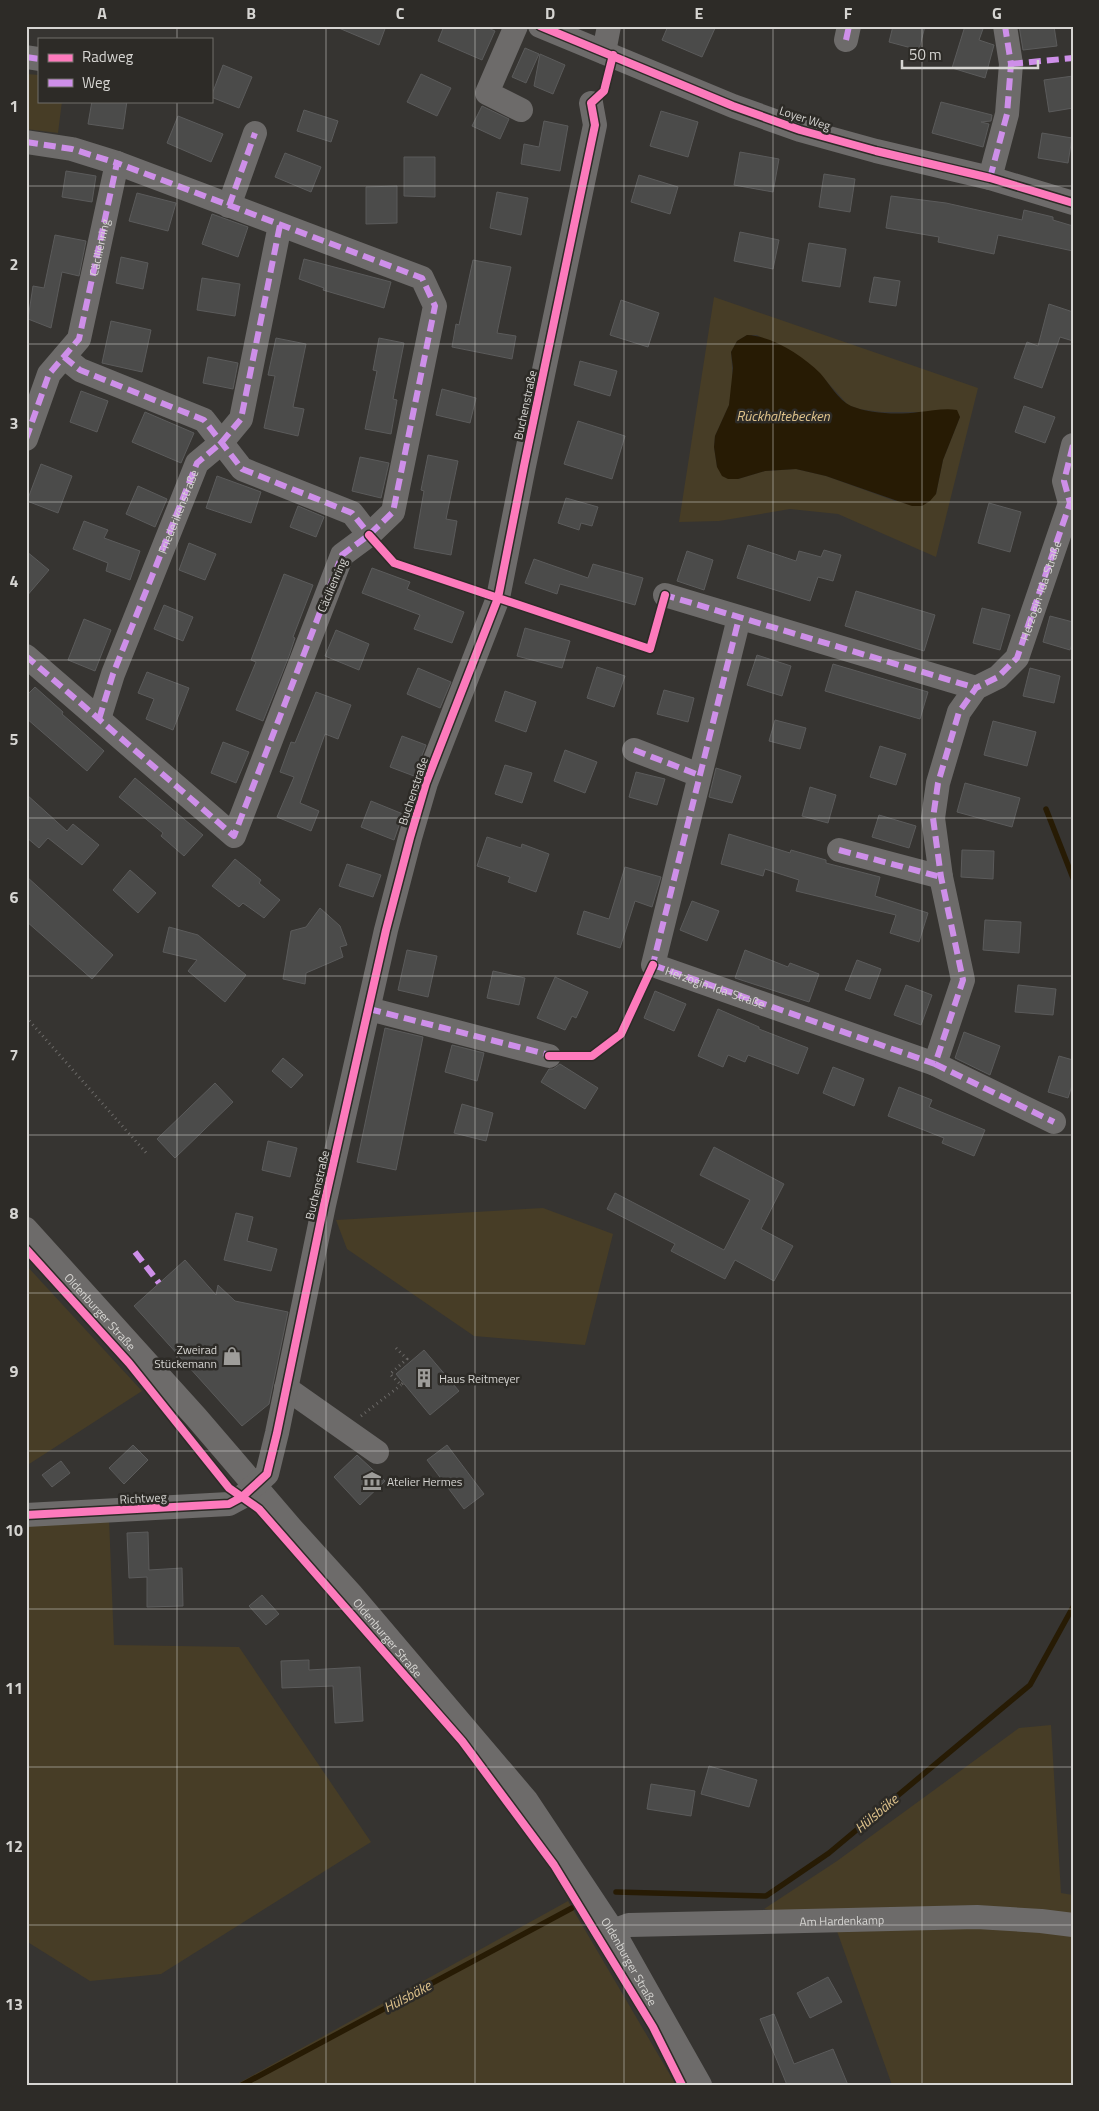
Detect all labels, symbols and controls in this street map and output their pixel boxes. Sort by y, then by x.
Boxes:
text: A [97,1,107,25]
text: B [246,1,256,25]
text: C [396,1,405,25]
text: D [545,1,555,25]
text: E [695,1,704,25]
text: F [844,1,853,25]
text: G [992,1,1002,25]
legend [38,38,212,102]
scale bar [902,38,1038,70]
text: 50 m [909,43,942,66]
text: Radweg [82,45,134,68]
text: Weg [82,71,111,94]
text: 1 [10,94,18,118]
street label: Loyer Weg [777,101,833,135]
street label: Cäcilienring [83,217,114,277]
text: 2 [10,252,18,276]
street label: Buchenstraße [508,368,542,442]
water label: Rückhaltebecken [736,405,831,426]
text: 3 [10,411,18,435]
street label: Friederikenstraße [152,467,203,556]
street label: Herzogin-Ida-Straße [1014,538,1066,643]
street label: Cäcilienring [312,555,352,615]
text: 4 [10,569,19,593]
text: 5 [10,727,19,751]
street label: Buchenstraße [393,754,433,828]
text: 6 [10,885,19,909]
street label: Herzogin-Ida-Straße [663,961,768,1013]
text: 7 [10,1043,18,1067]
street label: Buchenstraße [300,1148,334,1222]
text: 8 [10,1201,19,1225]
street label: Oldenburger Straße [60,1268,141,1354]
place label: Zweirad Stückemann [154,1340,217,1373]
shop icon: Zweirad Stückemann [221,1345,243,1367]
text: 9 [10,1359,19,1383]
building icon: Haus Reitmeyer [413,1367,435,1389]
place label: Haus Reitmeyer [439,1369,520,1388]
museum icon: Atelier Hermes [361,1470,383,1492]
place label: Atelier Hermes [387,1472,463,1491]
street label: Richtweg [119,1487,167,1509]
text: 10 [5,1518,23,1542]
street label: Oldenburger Straße [349,1594,427,1682]
text: 11 [5,1676,23,1700]
water label: Hülsbäke [850,1788,904,1837]
text: 12 [5,1834,23,1858]
street label: Am Hardenkamp [799,1910,885,1931]
street label: Oldenburger Straße [597,1913,663,2009]
water label: Hülsbäke [379,1974,436,2017]
text: 13 [5,1992,23,2016]

